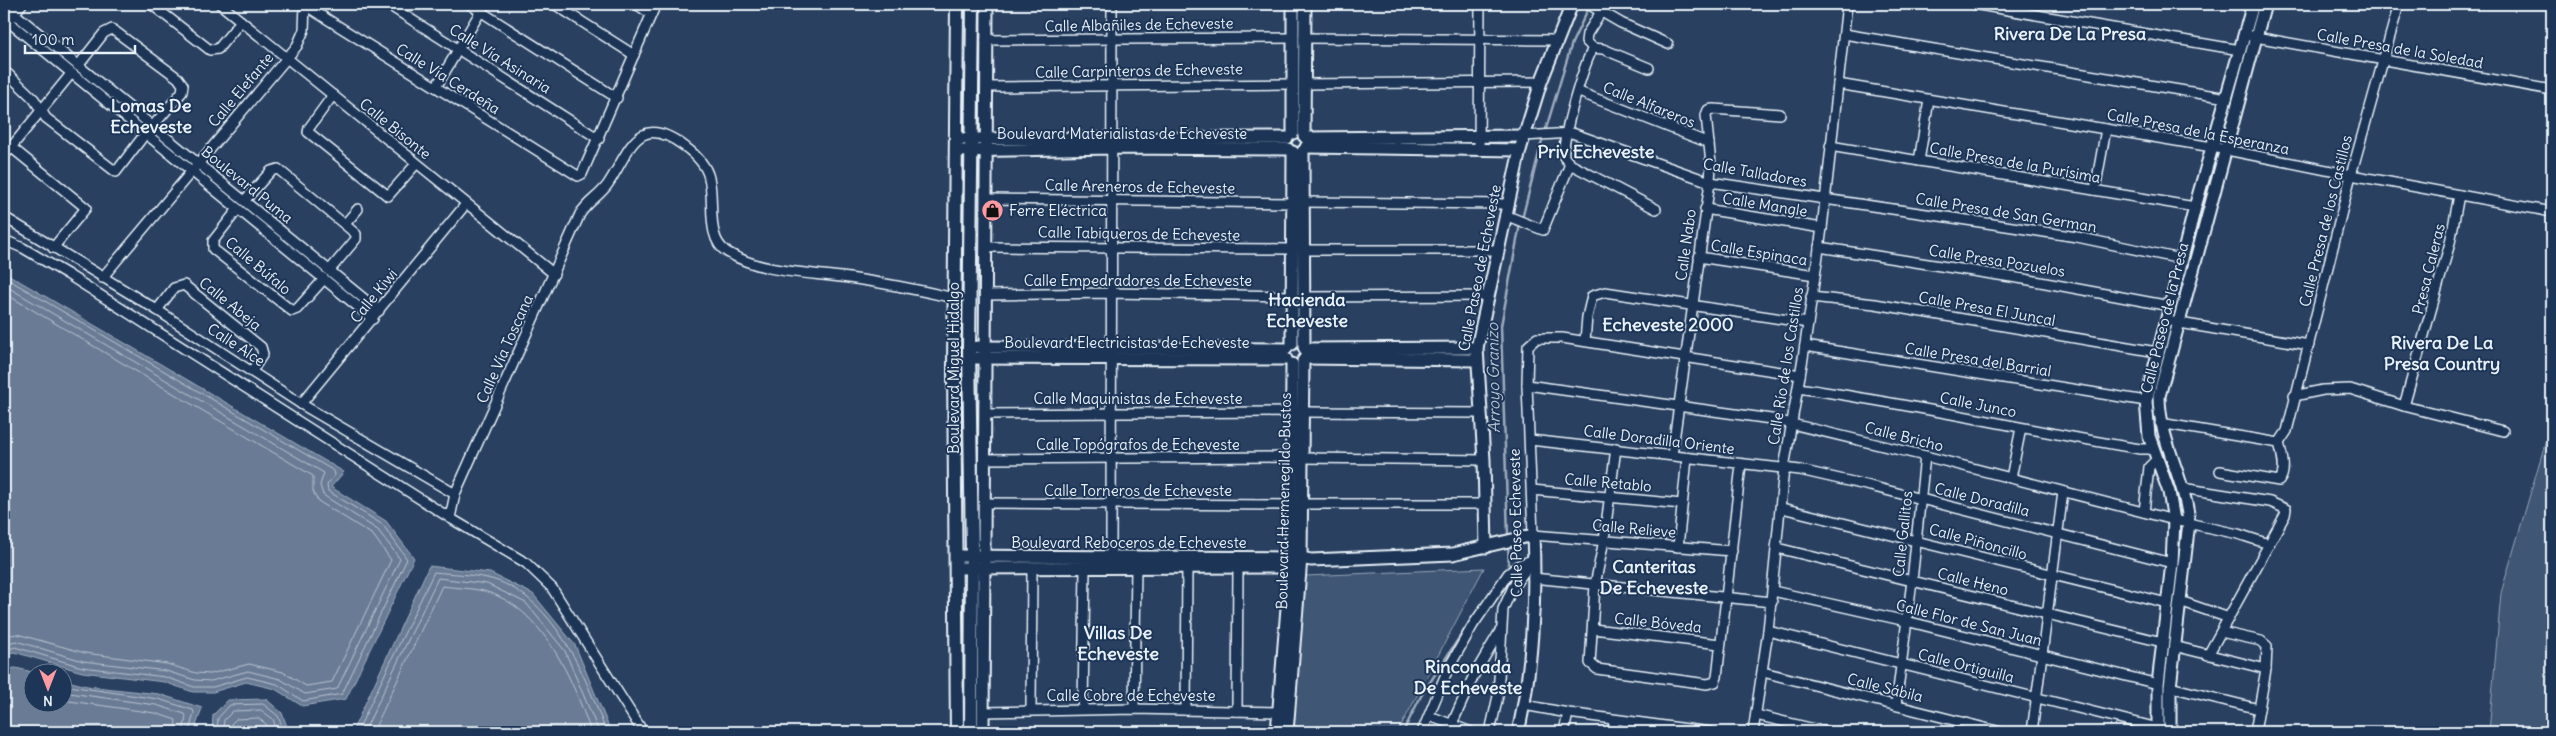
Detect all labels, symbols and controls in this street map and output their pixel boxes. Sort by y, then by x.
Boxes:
street label: Calle Albañiles de Echeveste [1044,13,1234,36]
street label: Calle Vía Asinaria [446,20,555,98]
scale bar [25,22,135,54]
district label: Rivera De La Presa [1994,22,2146,45]
street label: Calle Presa de la Soledad [2315,25,2485,73]
text: 100 m [32,30,74,49]
street label: Calle Vía Cerdeña [393,39,504,118]
street label: Calle Elefante [204,48,277,131]
street label: Calle Carpinteros de Echeveste [1035,59,1243,82]
street label: Calle Alfareros [1600,77,1698,132]
district label: Lomas De Echeveste [110,94,192,138]
street label: Calle Bisonte [356,94,435,163]
street label: Calle Presa de la Esperanza [2105,104,2291,159]
street label: Boulevard Materialistas de Echeveste [997,124,1247,143]
street label: Calle Presa de los Castillos [2295,133,2356,309]
street label: Calle Presa de la Purísima [1928,138,2103,187]
district label: Priv Echeveste [1538,140,1655,163]
street label: Boulevard Puma [198,142,297,228]
street label: Calle Talladores [1702,154,1809,191]
street label: Calle Areneros de Echeveste [1045,175,1235,198]
street label: Calle Paseo de Echeveste [1454,183,1505,353]
street label: Calle Mangle [1721,188,1809,221]
street label: Calle Presa de San German [1914,189,2098,236]
shop icon: Ferre Eléctrica [981,199,1005,223]
place label: Ferre Eléctrica [1009,201,1107,220]
street label: Calle Nabo [1671,208,1700,282]
street label: Presa Caleras [2408,221,2449,316]
street label: Calle Tabiqueros de Echeveste [1038,222,1240,245]
street label: Calle Búfalo [221,233,295,299]
street label: Calle Espinaca [1709,235,1809,270]
street label: Calle Presa Pozuelos [1927,240,2067,281]
street label: Calle Paseo de la Presa [2137,240,2193,395]
street label: Calle Kiwi [346,265,401,327]
street label: Calle Empedradores de Echeveste [1024,271,1252,290]
street label: Calle Abeja [195,273,266,335]
street label: Boulevard Miguel Hidalgo [944,282,963,454]
street label: Calle Río de los Castillos [1764,285,1807,446]
street label: Calle Presa El Juncal [1917,287,2057,330]
district label: Hacienda Echeveste [1266,288,1348,332]
street label: Calle Vía Toscana [472,291,537,406]
district label: Echeveste 2000 [1602,313,1734,336]
street label: Calle Alce [204,319,269,370]
water label: Arroyo Granizo [1482,322,1504,433]
district label: Rivera De La Presa Country [2384,331,2500,375]
street label: Boulevard Electricistas de Echeveste [1004,333,1250,352]
street label: Calle Presa del Barrial [1903,339,2053,380]
street label: Calle Junco [1938,388,2018,421]
street label: Calle Maquinistas de Echeveste [1033,389,1243,408]
street label: Boulevard Hermenegildo Bustos [1272,392,1295,610]
street label: Calle Bricho [1863,418,1946,455]
street label: Calle Doradilla Oriente [1582,421,1736,458]
street label: Calle Topógrafos de Echeveste [1036,435,1240,454]
street label: Calle Paseo Echeveste [1505,448,1526,598]
street label: Calle Retablo [1564,469,1653,496]
street label: Calle Doradilla [1932,478,2032,521]
street label: Calle Torneros de Echeveste [1044,481,1232,500]
street label: Calle Gallitos [1889,490,1916,578]
street label: Calle Relieve [1591,515,1677,542]
street label: Calle Piñoncillo [1927,519,2029,564]
street label: Boulevard Reboceros de Echeveste [1011,533,1247,552]
district label: Canteritas De Echeveste [1600,555,1709,599]
street label: Calle Heno [1936,564,2011,600]
street label: Calle Flor de San Juan [1894,595,2044,650]
street label: Calle Bóveda [1613,608,1703,637]
district label: Villas De Echeveste [1077,621,1159,665]
street label: Calle Ortiguilla [1916,644,2017,687]
district label: Rinconada De Echeveste [1414,655,1523,699]
north arrow [22,664,72,714]
street label: Calle Sábila [1845,669,1925,706]
street label: Calle Cobre de Echeveste [1047,686,1215,705]
text: N [43,692,53,710]

